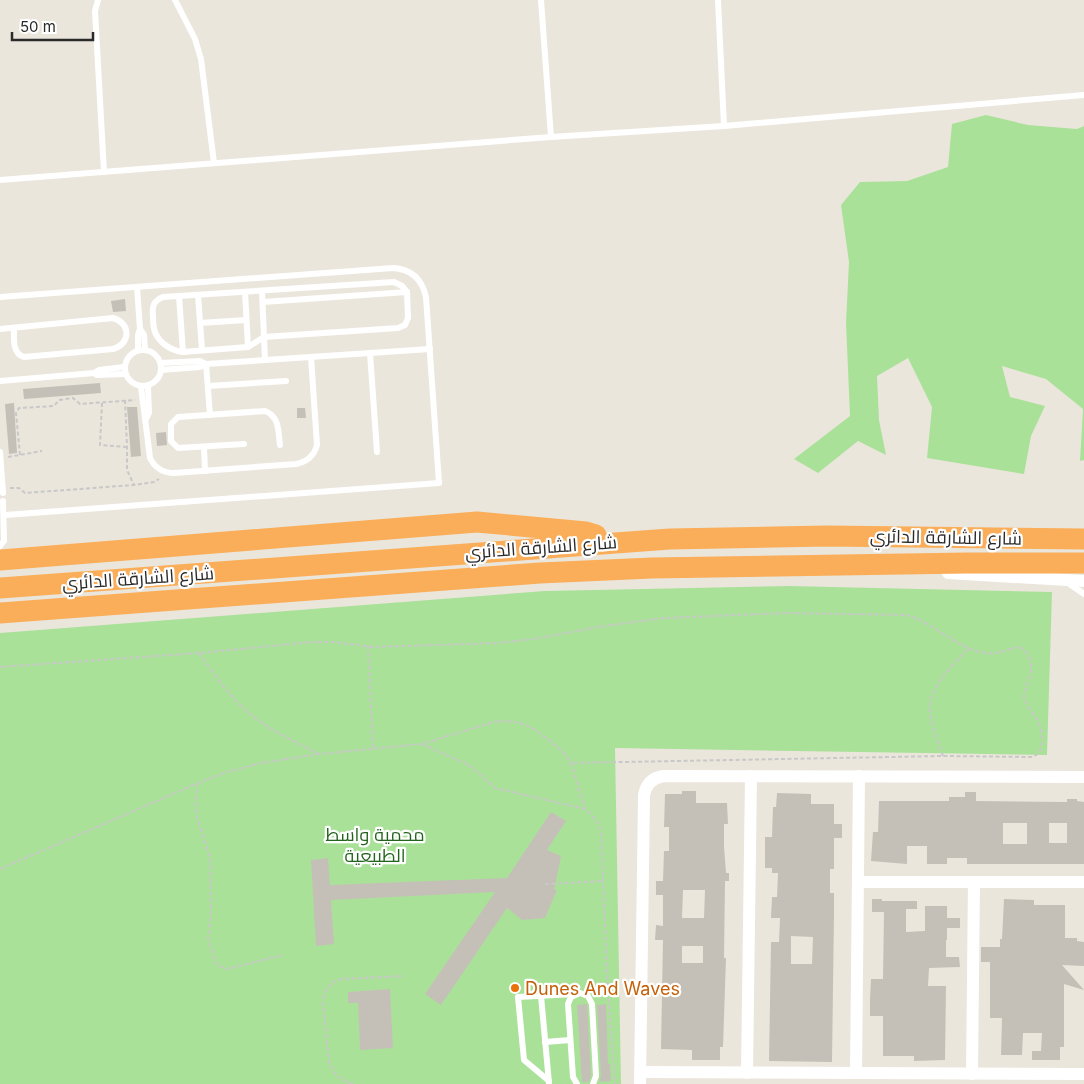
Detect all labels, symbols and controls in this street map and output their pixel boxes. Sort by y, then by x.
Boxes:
scale bar [12,10,94,42]
text: 50 m [20,17,56,36]
street label: شارع الشارقة الدائري [870,525,1022,553]
street label: شارع الشارقة الدائري [464,531,618,567]
street label: شارع الشارقة الدائري [61,562,215,598]
park label: محمية واسط الطبيعية [325,824,425,866]
place label: Dunes And Waves [525,978,680,999]
marker: Dunes And Waves [509,982,521,994]

